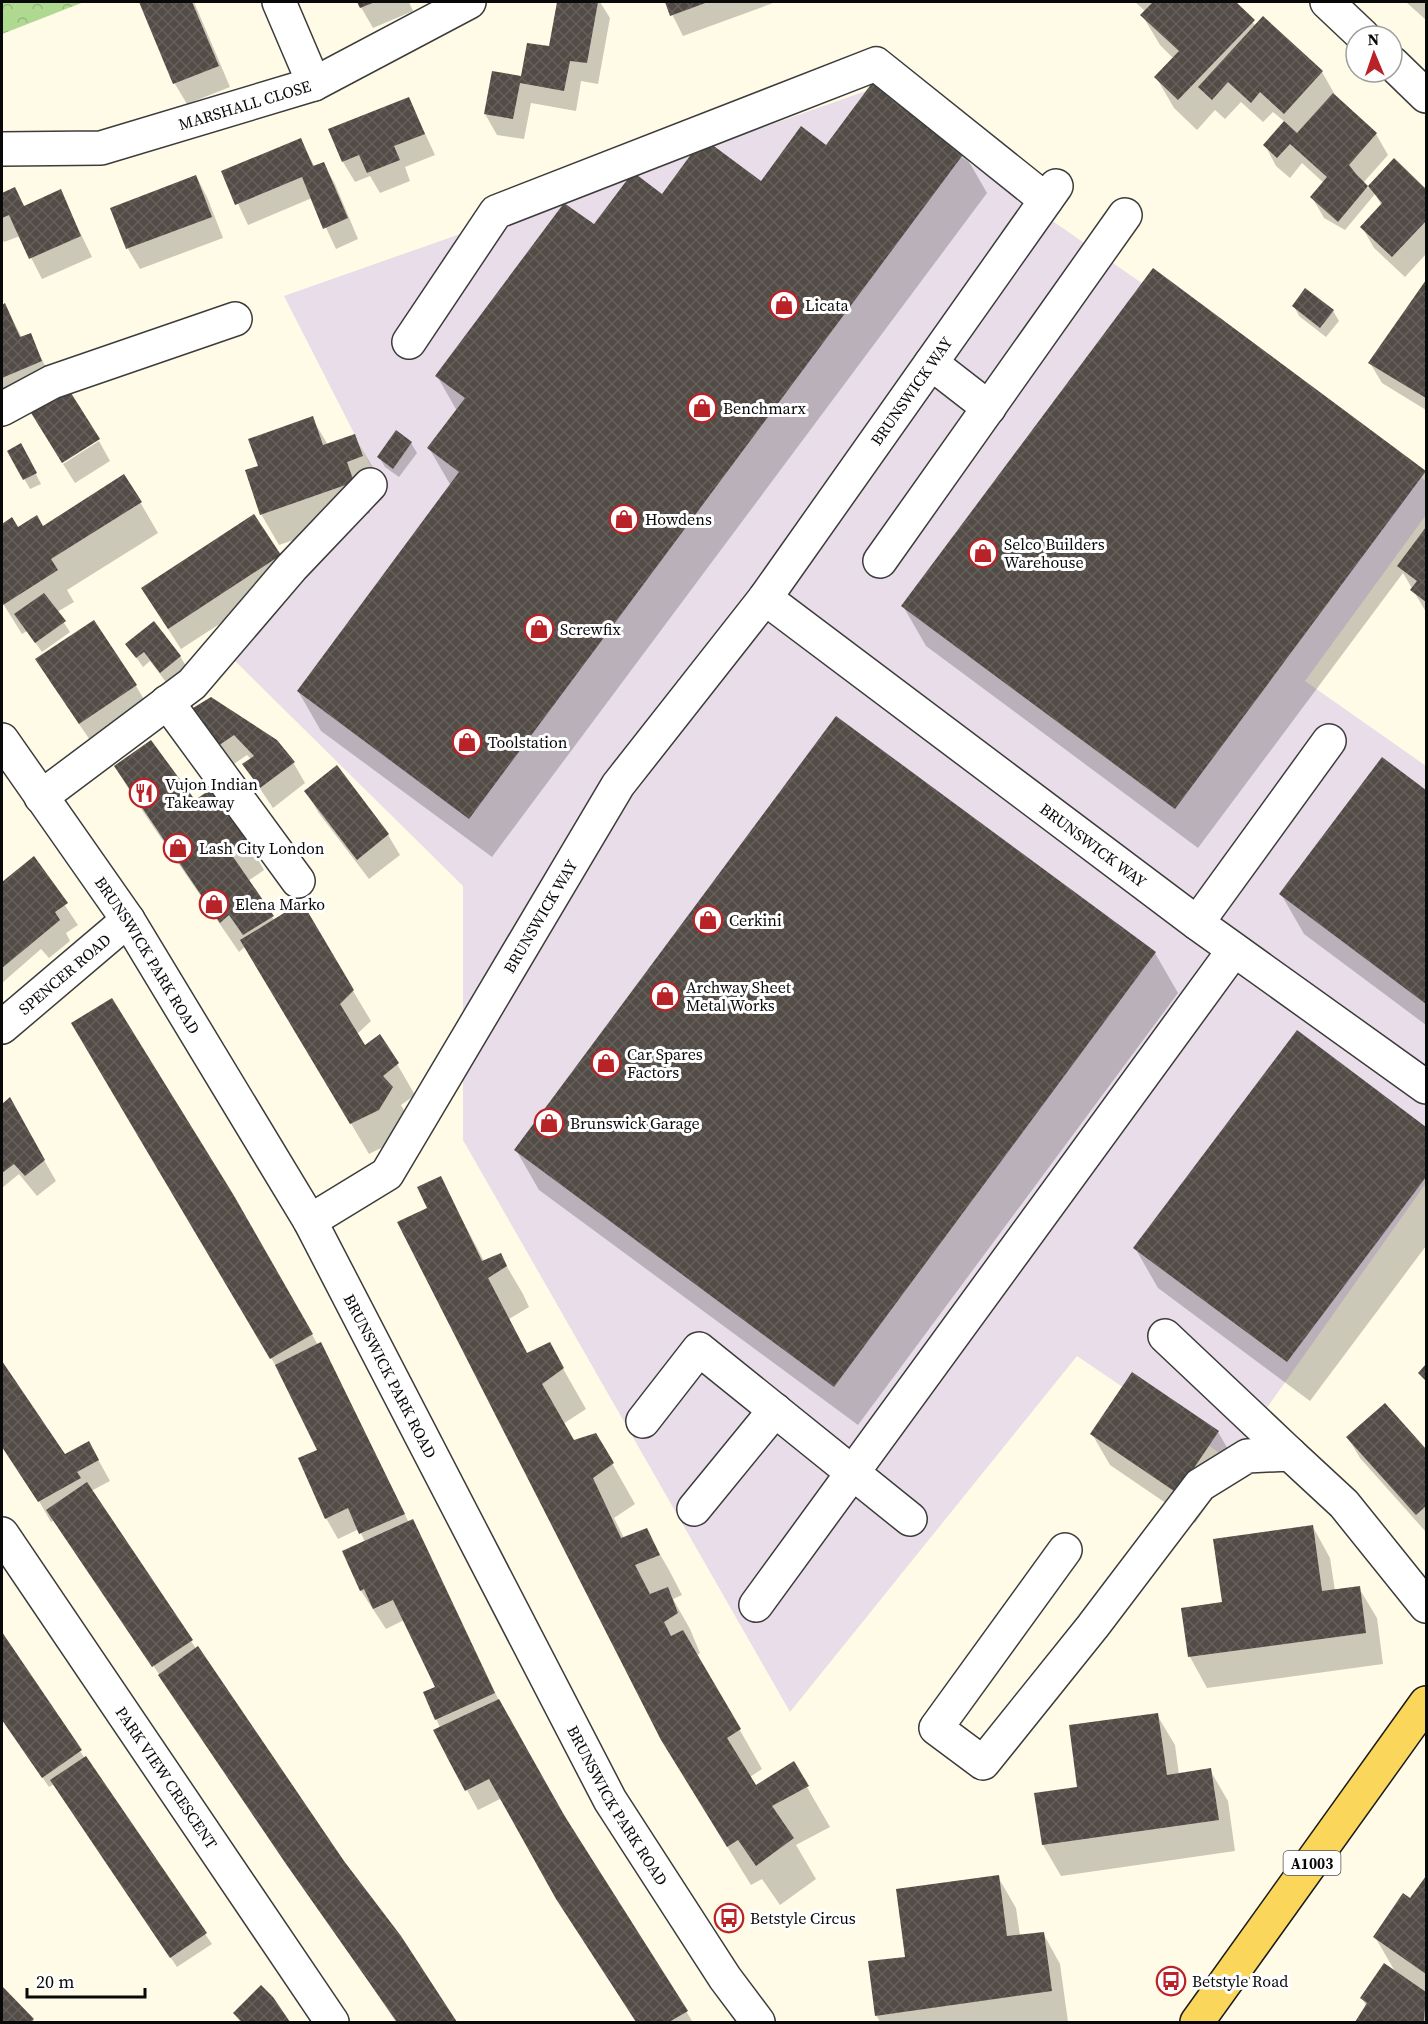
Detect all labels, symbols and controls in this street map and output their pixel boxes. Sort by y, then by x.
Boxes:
north arrow [1344,24,1404,84]
text: N [1367,28,1380,50]
street label: MARSHALL CLOSE [176,74,314,135]
shop icon: Licata [768,289,800,321]
place label: Licata [805,294,849,316]
street label: BRUNSWICK WAY [865,332,957,450]
shop icon: Benchmarx [686,392,718,424]
place label: Benchmarx [723,397,806,419]
shop icon: Howdens [608,503,640,535]
place label: Howdens [645,508,712,530]
place label: Selco Builders Warehouse [1004,533,1105,573]
shop icon: Selco Builders Warehouse [967,537,999,569]
shop icon: Screwfix [523,613,555,645]
place label: Screwfix [560,618,622,640]
shop icon: Toolstation [451,726,483,758]
place label: Toolstation [488,731,568,753]
place label: Vujon Indian Takeaway [165,773,258,813]
restaurant icon: Vujon Indian Takeaway [128,777,160,809]
street label: BRUNSWICK WAY [1036,798,1151,892]
shop icon: Lash City London [162,832,194,864]
place label: Lash City London [199,837,325,859]
street label: BRUNSWICK WAY [498,855,582,977]
street label: BRUNSWICK PARK ROAD [90,872,205,1038]
shop icon: Elena Marko [198,888,230,920]
place label: Elena Marko [235,893,325,915]
shop icon: Cerkini [692,904,724,936]
place label: Cerkini [729,909,782,931]
street label: SPENCER ROAD [14,928,115,1020]
place label: Archway Sheet Metal Works [686,976,792,1016]
shop icon: Archway Sheet Metal Works [649,980,681,1012]
place label: Car Spares Factors [627,1043,703,1083]
shop icon: Car Spares Factors [590,1047,622,1079]
shop icon: Brunswick Garage [533,1107,565,1139]
place label: Brunswick Garage [570,1112,700,1134]
street label: BRUNSWICK PARK ROAD [339,1290,442,1462]
street label: PARK VIEW CRESCENT [111,1702,223,1853]
street label: BRUNSWICK PARK ROAD [562,1721,673,1890]
road number: A1003 [1284,1851,1340,1875]
bus stop icon: Betstyle Circus [713,1902,745,1934]
place label: Betstyle Circus [750,1907,856,1929]
scale bar [27,1961,146,1999]
bus stop icon: Betstyle Road [1155,1965,1187,1997]
text: 20 m [36,1969,74,1994]
place label: Betstyle Road [1192,1970,1288,1992]

